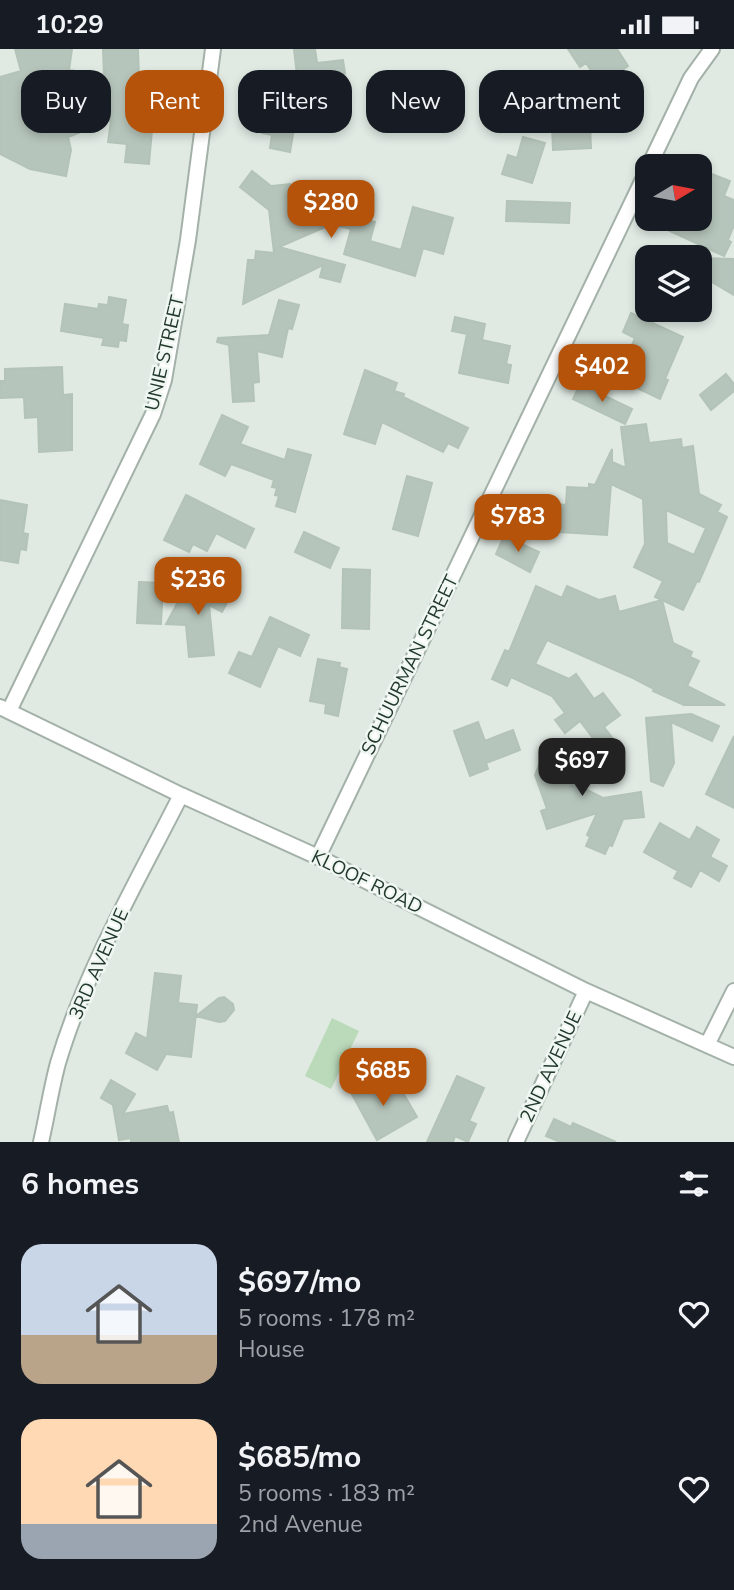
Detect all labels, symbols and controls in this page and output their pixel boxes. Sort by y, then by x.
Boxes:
text: 10:29 [35,7,104,42]
chip: Buy [21,70,111,133]
chip: Rent [125,70,224,133]
chip: Filters [238,70,352,133]
chip: New [366,70,465,133]
chip: Apartment [479,70,644,133]
north arrow [635,154,712,231]
map controls [635,154,712,322]
pin: $280 [290,181,372,240]
text: $280 [303,187,359,218]
button: layers [635,245,712,322]
street label: UNIE STREET [139,292,191,413]
pin: $402 [561,345,643,404]
text: $402 [574,351,630,382]
pin: $783 [477,495,559,554]
text: $783 [490,501,546,532]
pin: $236 [157,557,239,617]
text: $236 [170,564,226,595]
street label: SCHUURMAN STREET [355,570,465,759]
pin: $697 [541,739,623,798]
text: $697 [554,745,610,776]
street label: KLOOF ROAD [307,844,427,920]
street label: 3RD AVENUE [63,904,135,1024]
street label: 2ND AVENUE [514,1007,588,1127]
pin: $685 [342,1049,424,1108]
text: $685 [355,1055,411,1086]
text: 6 homes [21,1164,139,1205]
icon: filters [675,1165,713,1203]
text: $697/mo [238,1262,361,1303]
icon: home [77,1272,161,1356]
icon: heart [675,1295,713,1333]
text: 5 rooms · 178 m² [238,1303,415,1334]
text: House [238,1334,305,1365]
text: $685/mo [238,1437,361,1478]
icon: home [77,1447,161,1531]
icon: heart [675,1470,713,1508]
text: 5 rooms · 183 m² [238,1478,415,1509]
text: 2nd Avenue [238,1509,362,1540]

